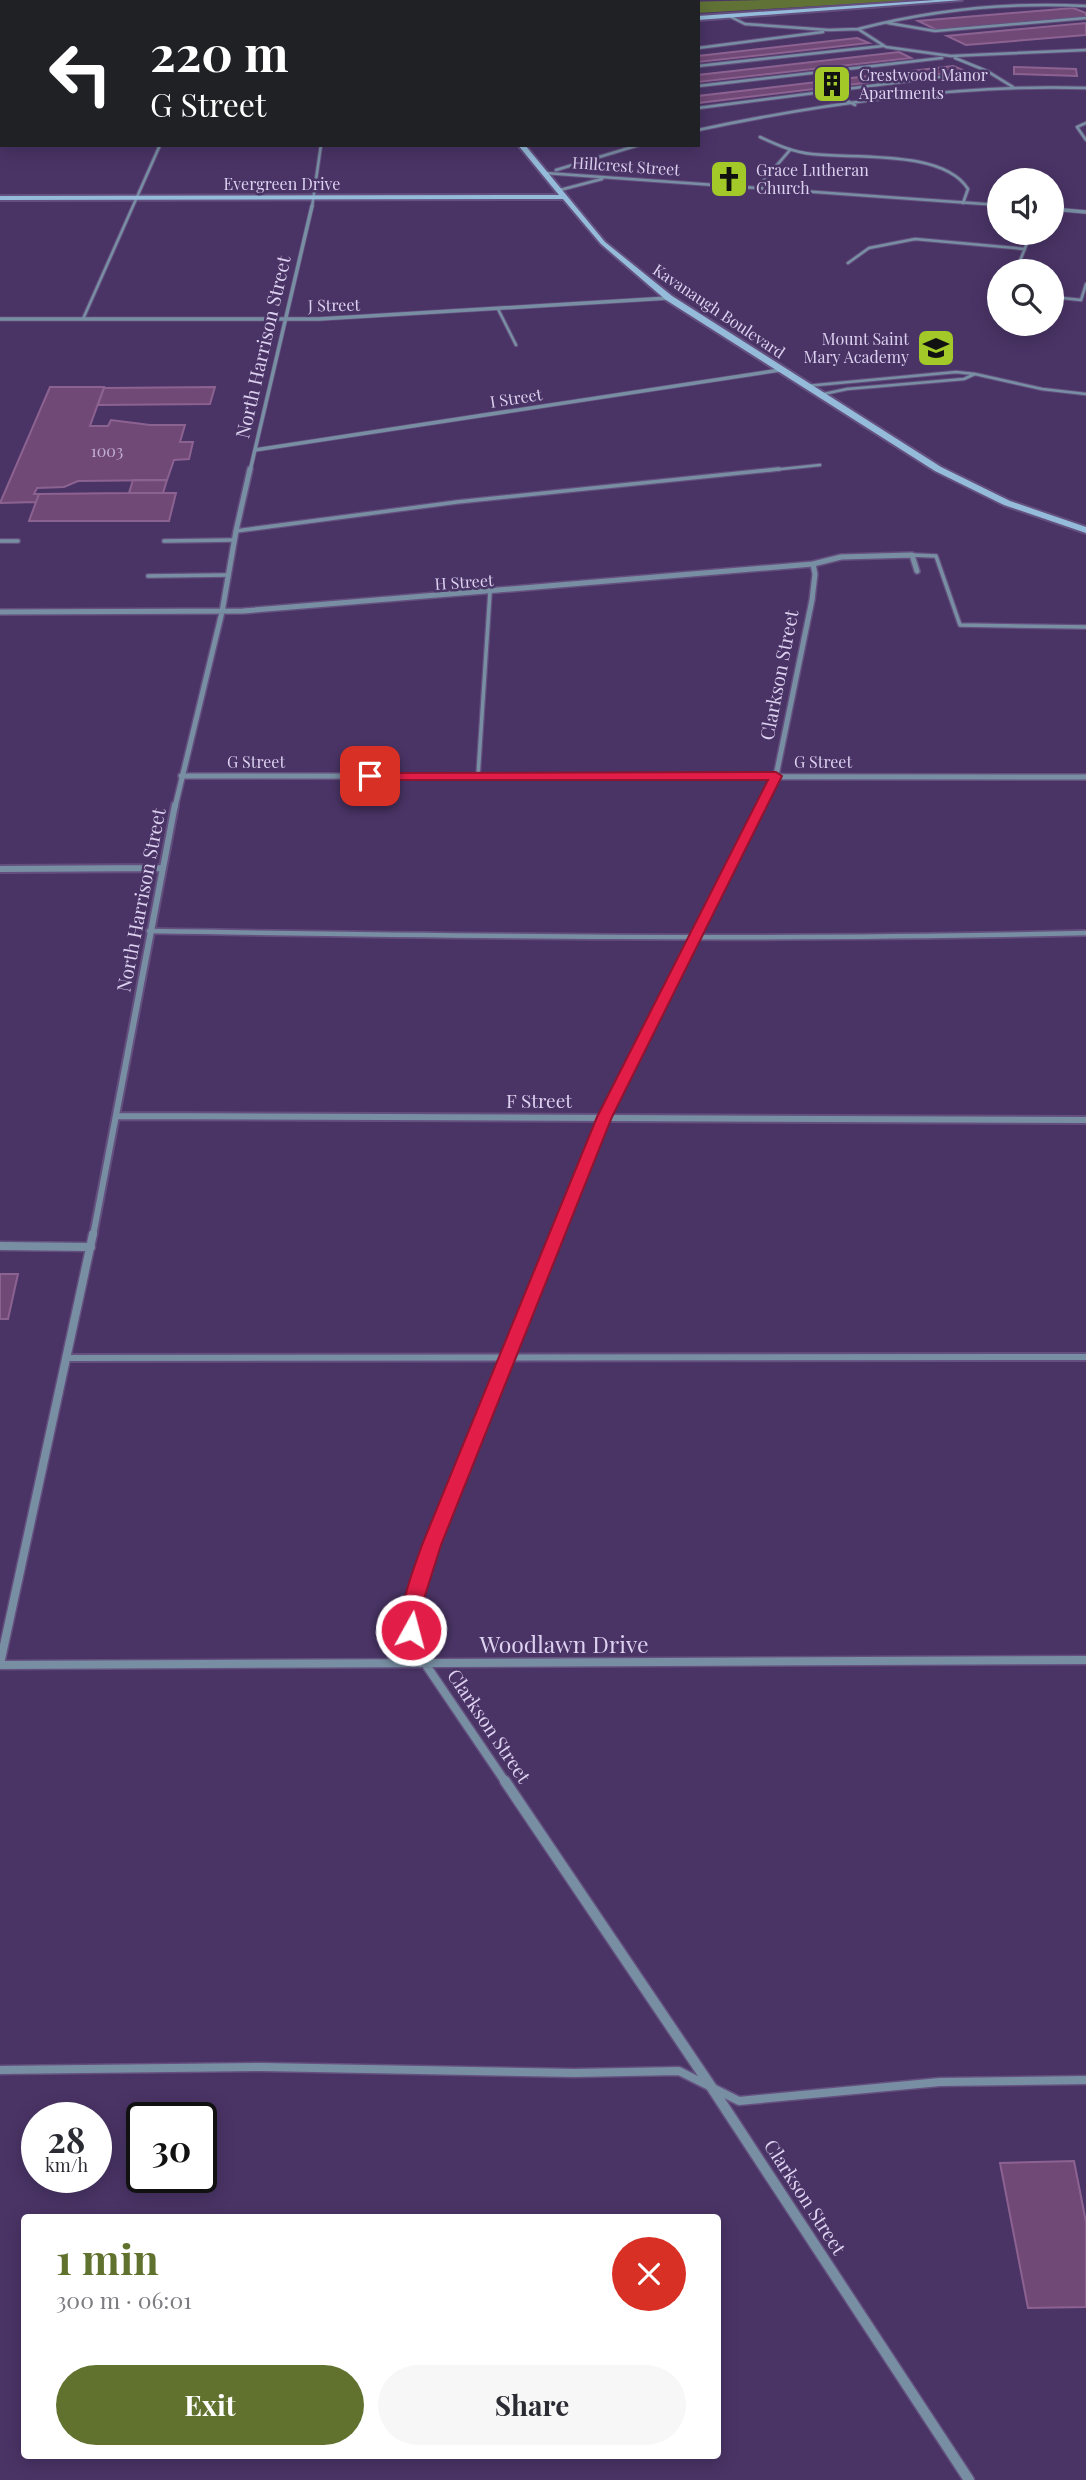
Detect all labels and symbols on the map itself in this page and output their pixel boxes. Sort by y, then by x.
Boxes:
building icon: Crestwood Manor Apartments [811,63,853,105]
place label: Crestwood Manor Apartments [858,64,988,103]
street label: Hillcrest Street [571,151,681,180]
church icon: Grace Lutheran Church [708,158,750,200]
place label: Grace Lutheran Church [756,159,869,198]
street label: Evergreen Drive [224,173,340,194]
street label: North Harrison Street [228,253,296,441]
street label: Kavanaugh Boulevard [649,259,789,363]
street label: J Street [307,294,361,315]
school or university icon: Mount Saint Mary Academy [915,327,957,369]
place label: Mount Saint Mary Academy [804,328,909,367]
street label: I Street [488,383,544,412]
house number: 1003 [91,440,123,461]
street label: H Street [434,569,494,594]
street label: Clarkson Street [753,607,803,742]
pin [340,746,400,806]
street label: G Street [227,751,285,772]
street label: G Street [794,751,852,772]
street label: North Harrison Street [109,805,171,994]
street label: F Street [506,1087,572,1113]
position arrow [374,1593,448,1667]
street label: Woodlawn Drive [478,1628,649,1659]
street label: Clarkson Street [442,1663,538,1788]
speed limit sign: 30 [126,2102,217,2193]
street label: Clarkson Street [759,2134,853,2259]

